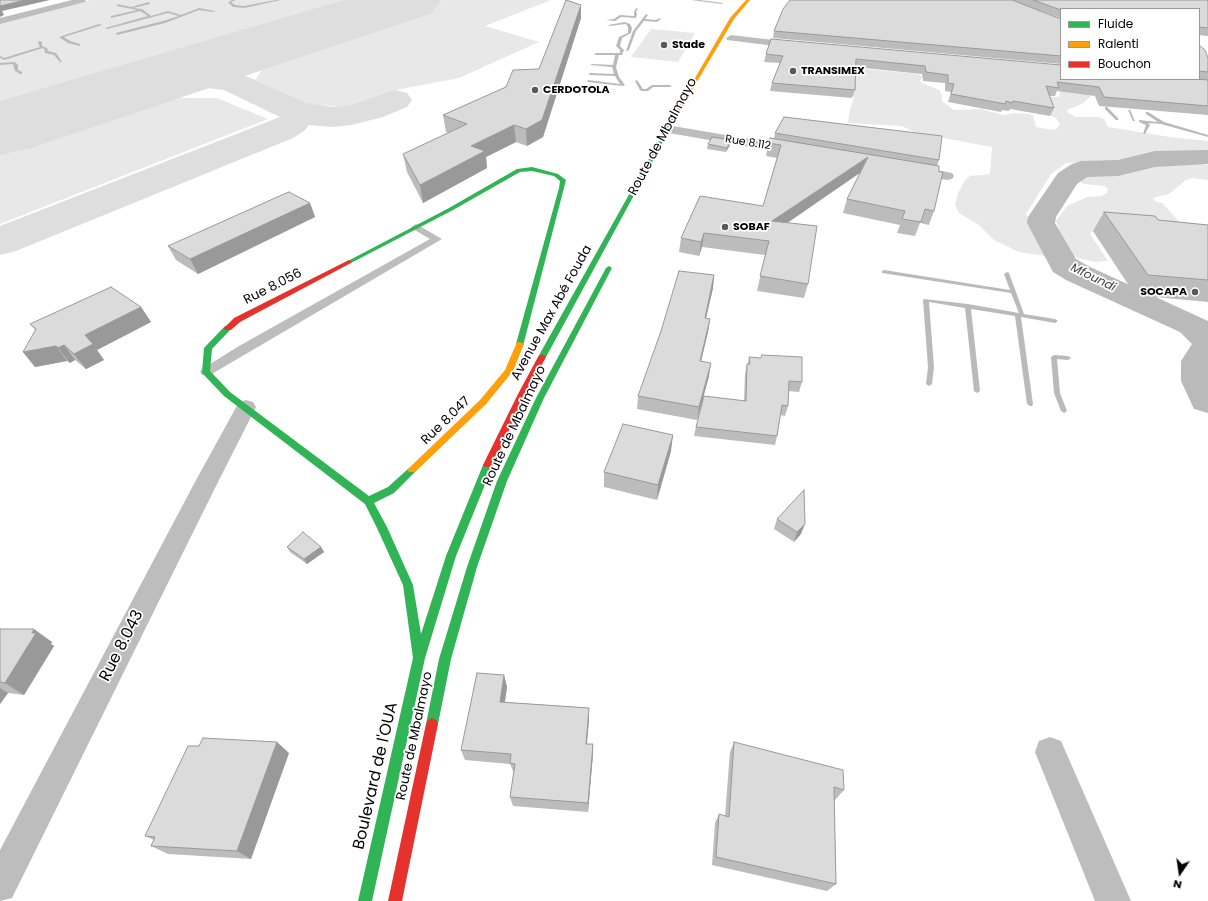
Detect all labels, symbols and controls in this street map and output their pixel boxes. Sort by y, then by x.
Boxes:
legend [1060,8,1200,80]
text: Fluide [1098,15,1133,32]
text: Ralenti [1098,35,1139,52]
place label: Stade [672,38,705,52]
marker: Stade [659,40,669,50]
text: Bouchon [1098,55,1151,72]
place label: TRANSIMEX [801,64,865,78]
marker: TRANSIMEX [788,66,798,76]
street label: Route de Mbalmayo [625,76,701,198]
place label: CERDOTOLA [543,83,610,97]
marker: CERDOTOLA [530,85,540,95]
street label: Rue 8.112 [724,133,772,153]
place label: SOBAF [733,220,770,234]
marker: SOBAF [720,222,730,232]
street label: Avenue Max Abé Fouda [508,243,596,383]
water label: Mfoundi [1068,261,1118,295]
street label: Rue 8.056 [241,266,305,308]
place label: SOCAPA [1140,285,1187,299]
marker: SOCAPA [1190,287,1200,297]
street label: Route de Mbalmayo [480,363,550,489]
street label: Rue 8.047 [418,394,474,448]
street label: Rue 8.043 [96,607,148,685]
street label: Route de Mbalmayo [394,670,436,802]
street label: Boulevard de l'OUA [350,700,402,852]
north arrow [1160,853,1200,893]
text: N [1171,876,1183,893]

